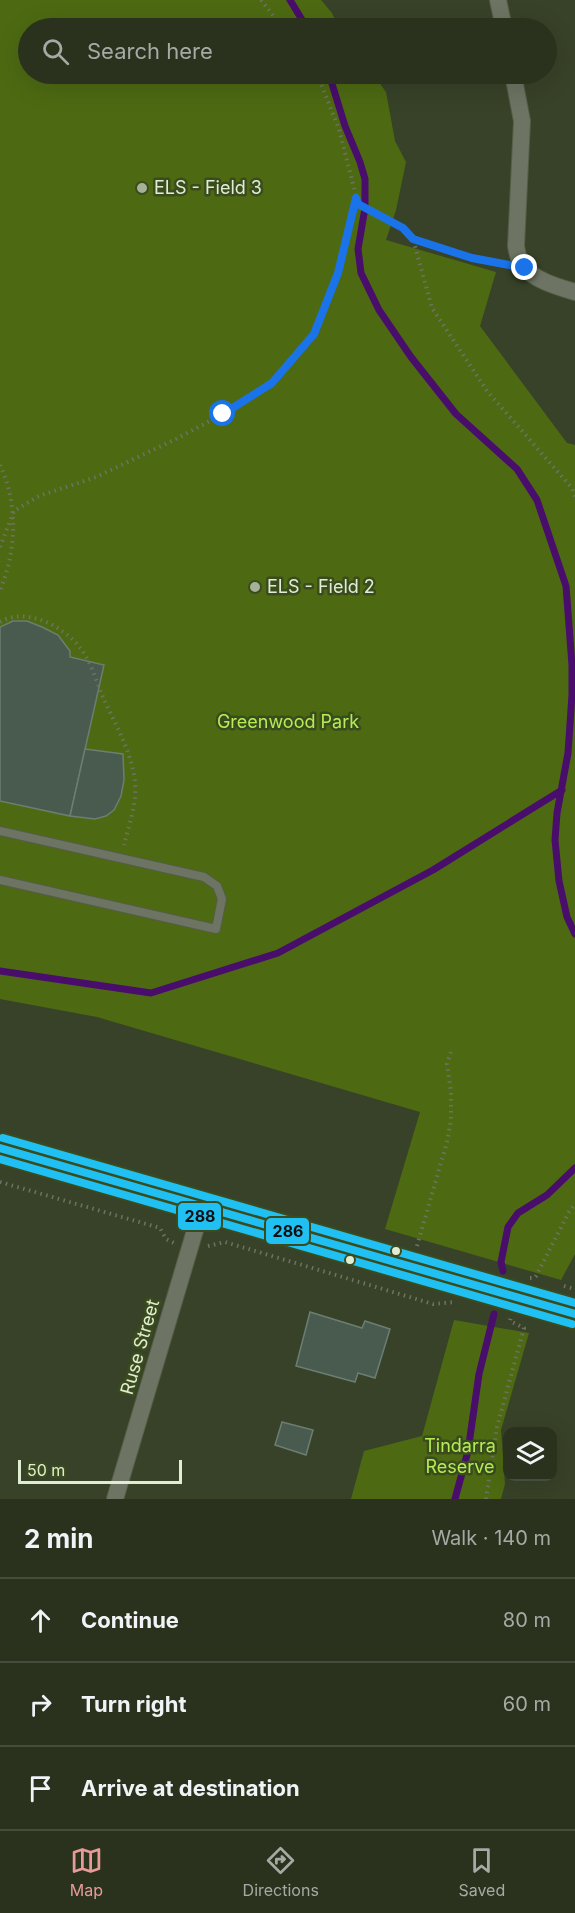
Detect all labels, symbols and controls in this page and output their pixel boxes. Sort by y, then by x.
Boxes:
search box [18,18,557,84]
icon: search [39,35,72,68]
text: Search here [87,38,213,64]
place label: ELS - Field 3 [154,177,262,198]
marker: ELS - Field 3 [135,181,149,195]
route end [511,254,537,280]
route start [209,400,235,426]
place label: ELS - Field 2 [267,576,375,597]
marker: ELS - Field 2 [248,580,262,594]
park label: Greenwood Park [217,711,359,732]
line badge: 288 [177,1202,222,1231]
text: 288 [185,1206,215,1226]
line badge: 286 [265,1217,310,1245]
text: 286 [273,1221,303,1241]
unlabelled marker [390,1245,402,1257]
unlabelled marker [344,1254,356,1266]
street label: Ruse Street [116,1297,163,1397]
map controls [503,1427,557,1481]
button: layers [503,1427,557,1481]
park label: Tindarra Reserve [424,1435,496,1477]
scale bar [18,1457,182,1484]
text: 50 m [27,1460,65,1480]
text: 2 min [24,1523,94,1554]
text: Walk · 140 m [431,1526,551,1550]
icon: ahead [24,1604,57,1637]
text: Continue [81,1607,179,1633]
text: 80 m [503,1608,551,1632]
icon: right [24,1688,57,1721]
text: Turn right [81,1691,187,1717]
text: 60 m [503,1692,551,1716]
icon: arrive [24,1772,57,1805]
text: Arrive at destination [81,1775,300,1801]
tab: Map [70,1844,103,1900]
tab: Directions [243,1844,319,1900]
tab: Saved [458,1844,505,1900]

